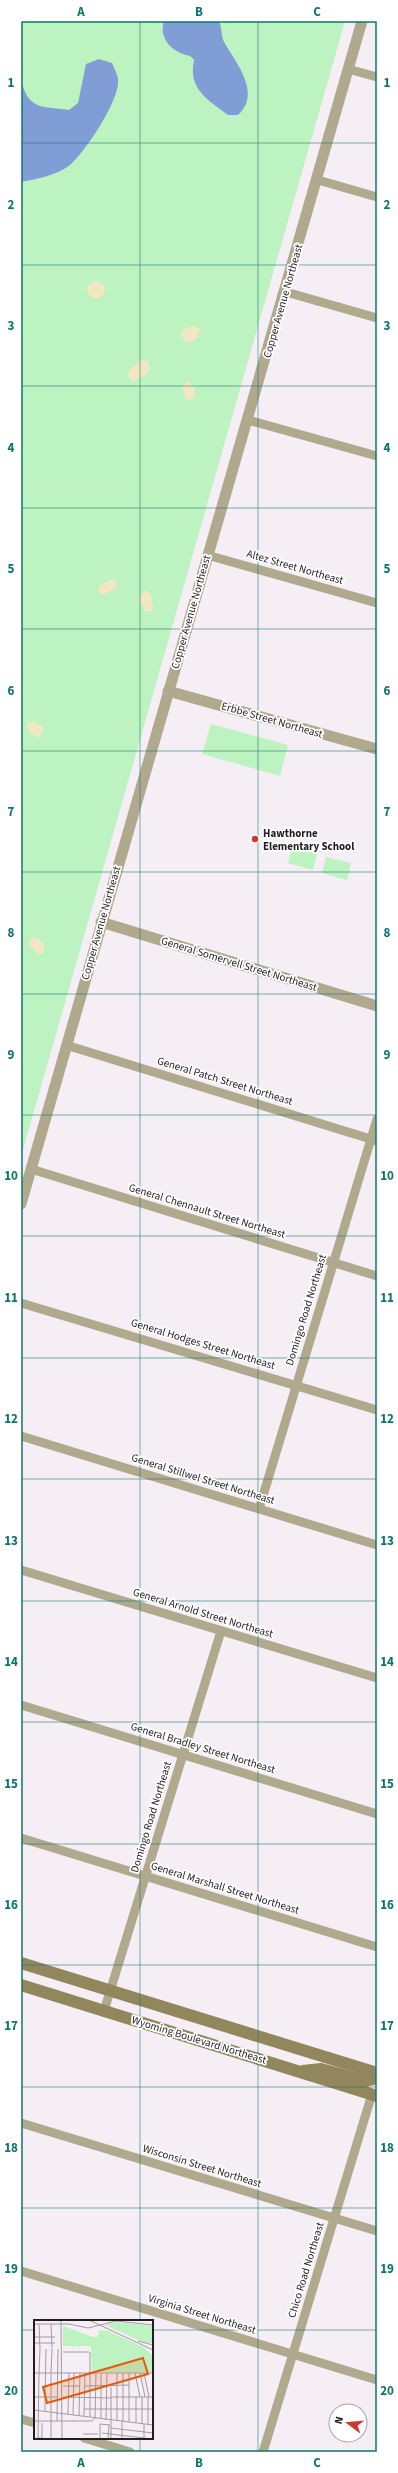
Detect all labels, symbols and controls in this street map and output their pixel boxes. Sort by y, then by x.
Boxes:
text: A [76,3,85,21]
text: B [195,3,203,21]
text: C [313,3,321,21]
text: 1 [8,74,15,92]
text: 1 [384,74,391,92]
text: 2 [8,196,15,214]
text: 2 [384,196,391,214]
street label: Copper Avenue Northeast [260,242,306,360]
text: 3 [8,317,15,335]
text: 3 [384,317,391,335]
text: 4 [8,439,15,457]
text: 4 [384,439,391,457]
street label: Altez Street Northeast [245,546,345,588]
street label: Copper Avenue Northeast [168,553,214,671]
text: 5 [8,560,15,578]
text: 5 [384,560,391,578]
text: 6 [8,682,15,700]
text: 6 [384,682,391,700]
street label: Erbbe Street Northeast [220,698,325,742]
text: 7 [8,803,15,821]
text: 7 [384,803,391,821]
place label: Hawthorne Elementary School [263,826,355,854]
marker: Hawthorne Elementary School [250,834,260,844]
street label: Copper Avenue Northeast [78,864,124,982]
text: 8 [8,924,15,942]
text: 8 [384,924,391,942]
street label: General Somervell Street Northeast [159,933,319,995]
text: 9 [8,1046,15,1064]
text: 9 [384,1046,391,1064]
street label: General Patch Street Northeast [155,1053,295,1109]
text: 10 [4,1167,18,1185]
text: 10 [380,1167,394,1185]
street label: General Chennault Street Northeast [127,1180,287,1242]
street label: Domingo Road Northeast [282,1252,330,1367]
text: 11 [4,1289,18,1307]
text: 11 [380,1289,394,1307]
street label: General Hodges Street Northeast [129,1315,277,1373]
text: 12 [4,1410,18,1428]
text: 12 [380,1410,394,1428]
street label: General Stillwel Street Northeast [130,1450,277,1508]
text: 13 [4,1532,18,1550]
text: 13 [380,1532,394,1550]
street label: General Arnold Street Northeast [131,1584,275,1642]
text: 14 [4,1653,18,1671]
text: 14 [380,1653,394,1671]
street label: General Bradley Street Northeast [129,1719,277,1777]
street label: Domingo Road Northeast [127,1759,175,1874]
text: 15 [4,1775,18,1793]
text: 15 [380,1775,394,1793]
street label: General Marshall Street Northeast [149,1858,301,1918]
text: 16 [4,1896,18,1914]
text: 16 [380,1896,394,1914]
street label: Wyoming Boulevard Northeast [130,2012,268,2068]
text: 17 [4,2017,18,2035]
text: 17 [380,2017,394,2035]
text: 18 [4,2139,18,2157]
text: 18 [380,2139,394,2157]
street label: Wisconsin Street Northeast [141,2141,264,2191]
street label: Chico Road Northeast [284,2220,328,2320]
text: 19 [4,2260,18,2278]
text: 19 [380,2260,394,2278]
street label: Virginia Street Northeast [146,2290,258,2338]
inset map [34,2320,153,2439]
text: 20 [4,2382,18,2400]
text: 20 [380,2382,394,2400]
north arrow [328,2403,368,2443]
text: N [331,2415,347,2426]
text: A [76,2454,85,2472]
text: B [195,2454,203,2472]
text: C [313,2454,321,2472]

